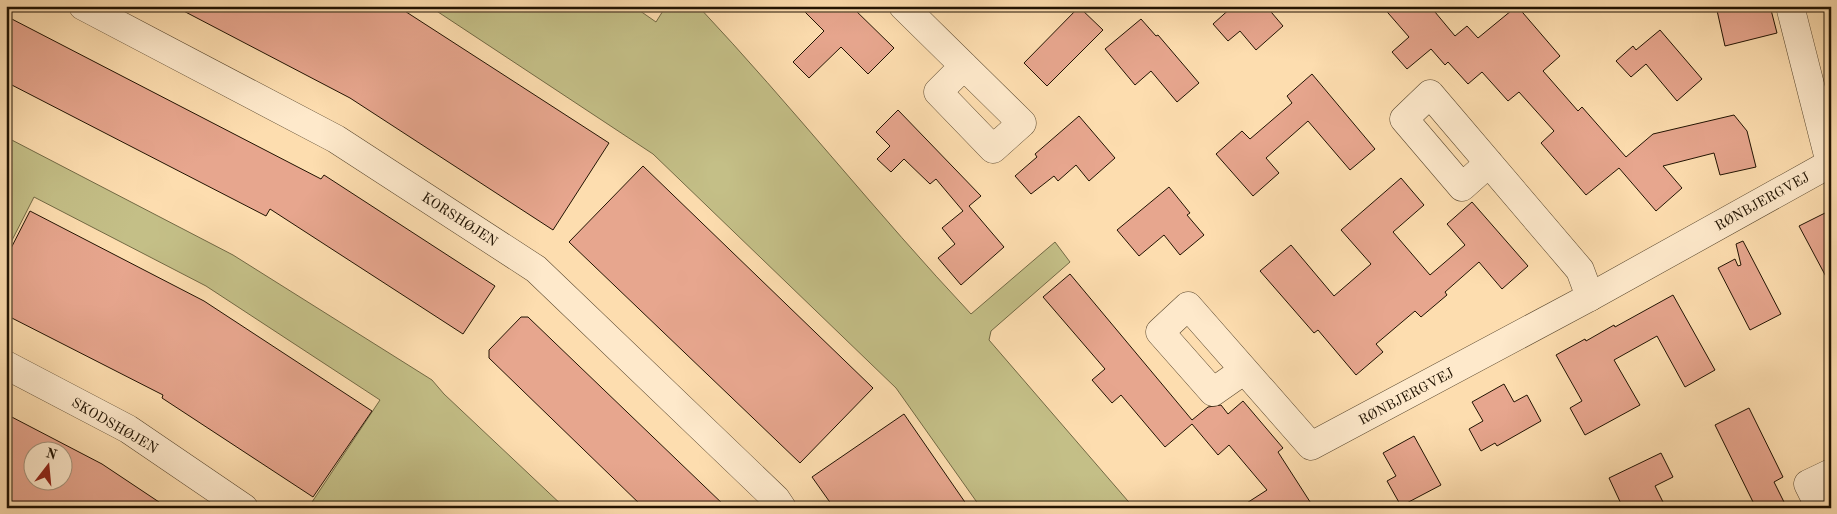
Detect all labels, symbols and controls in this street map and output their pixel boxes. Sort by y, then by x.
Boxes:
street label: RØNBJERGVEJ [1713,170,1812,234]
street label: KORSHØJEN [419,190,500,250]
street label: RØNBJERGVEJ [1357,366,1457,428]
street label: SKODSHØJEN [69,396,160,456]
north arrow [22,442,72,492]
text: N [44,446,59,463]

